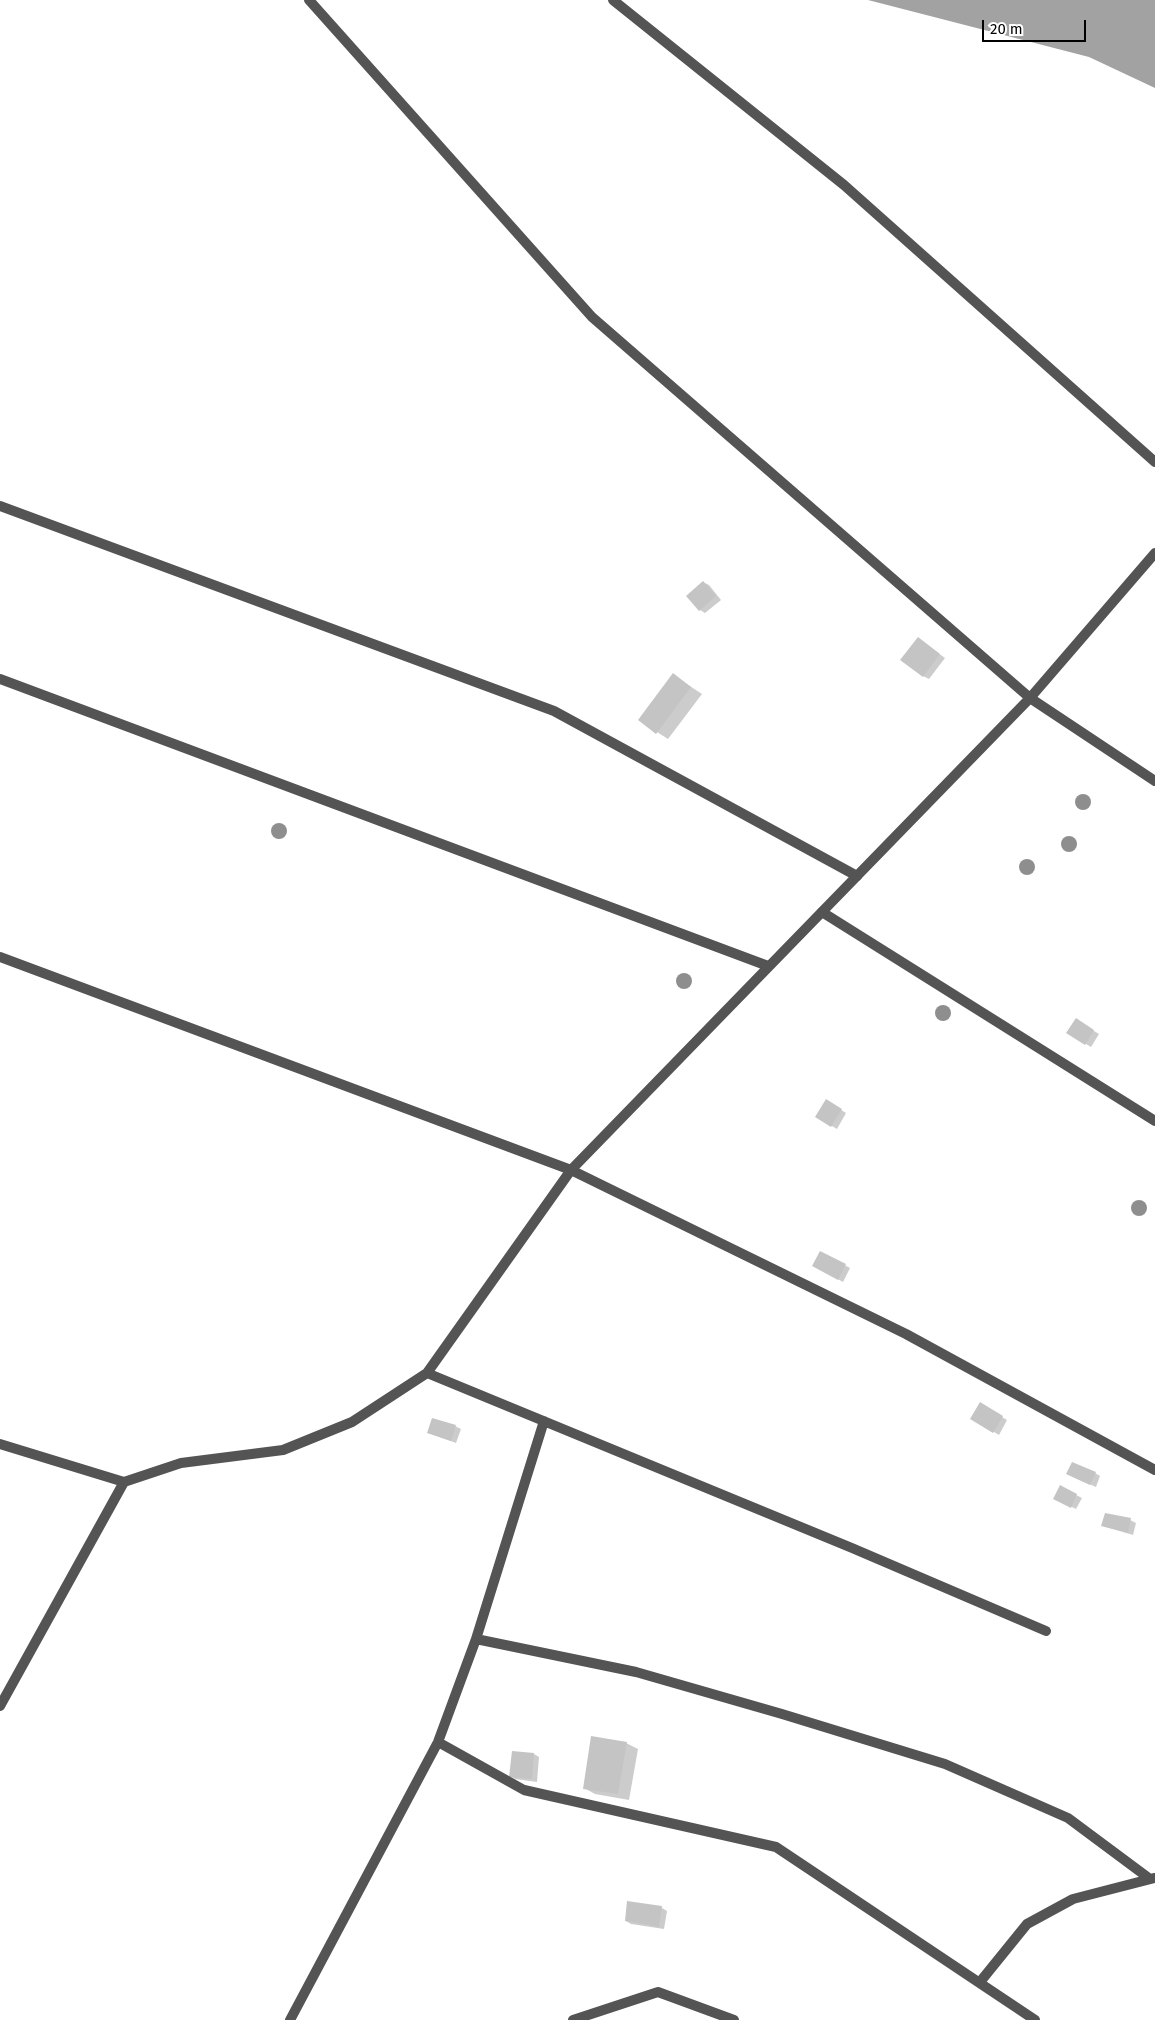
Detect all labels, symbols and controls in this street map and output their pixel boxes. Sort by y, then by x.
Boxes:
scale bar [985,10,1089,42]
text: 20 m [990,20,1023,38]

